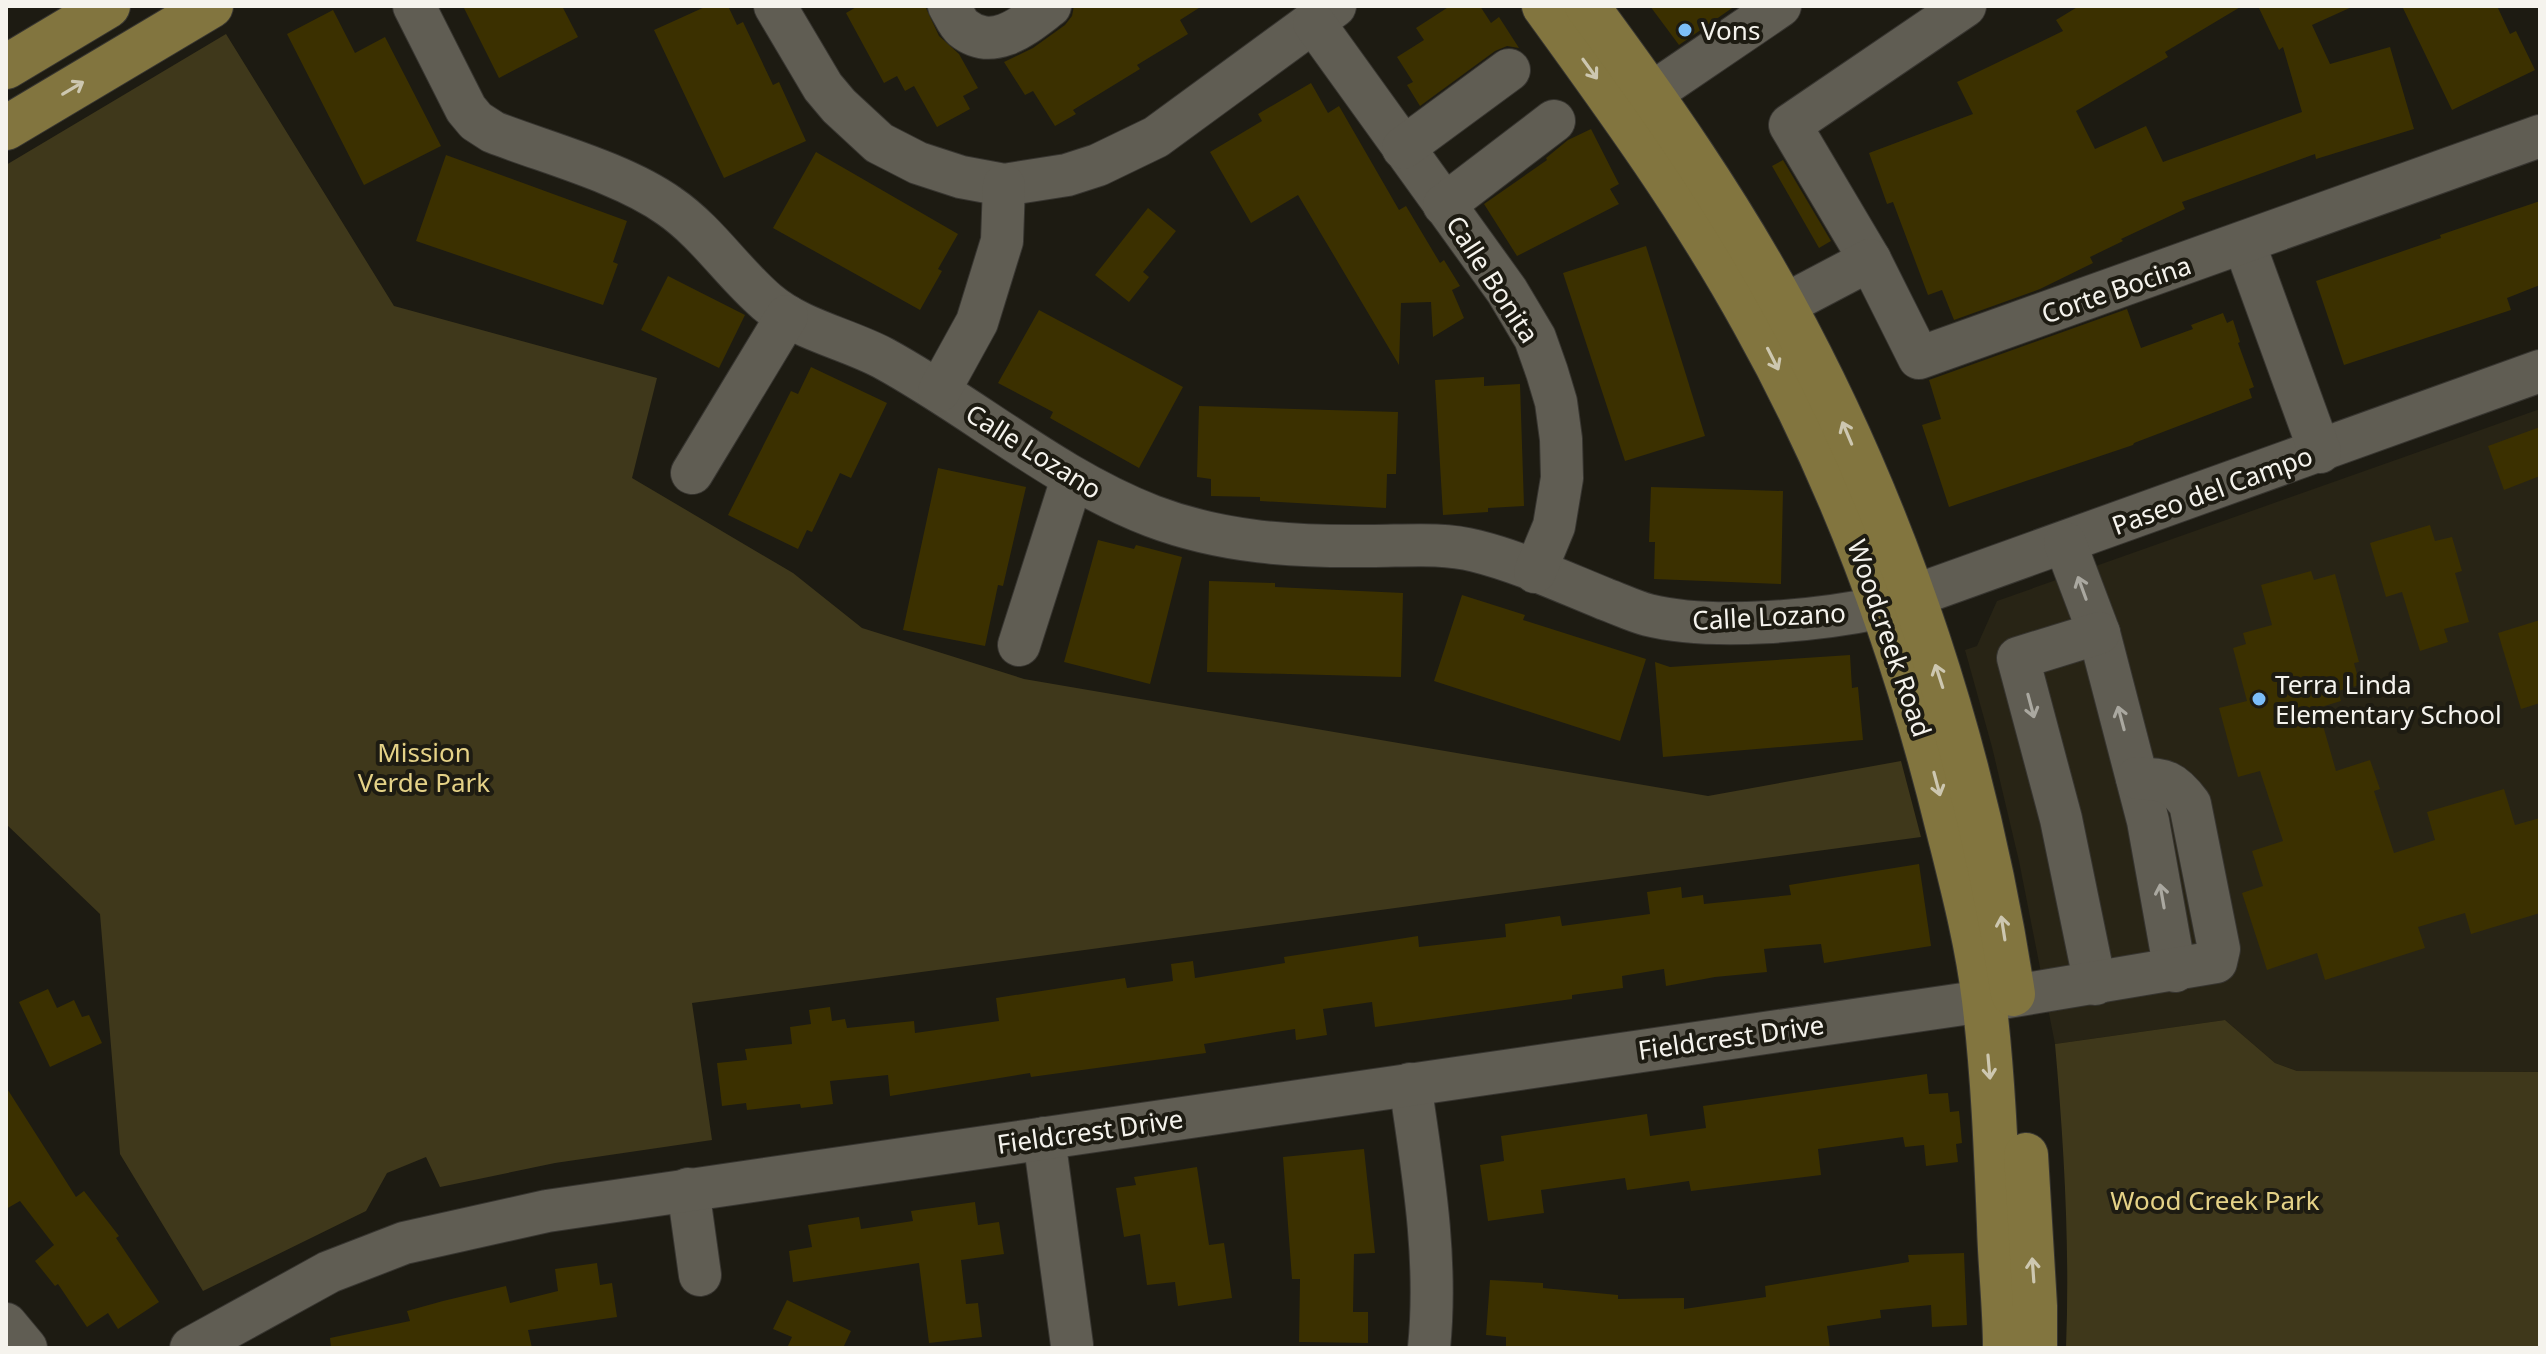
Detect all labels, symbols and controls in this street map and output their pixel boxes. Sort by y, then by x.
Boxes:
place label: Vons [1701,12,1760,48]
marker: Vons [1676,21,1694,39]
one-way arrow [1581,58,1598,79]
one-way arrow [61,80,84,96]
street label: Calle Bonita [1438,208,1548,350]
street label: Corte Bocina [2036,247,2196,331]
one-way arrow [1766,347,1782,371]
street label: Calle Lozano [959,395,1109,507]
one-way arrow [1839,421,1854,446]
street label: Paseo del Campo [2107,437,2317,543]
street label: Woodcreek Road [1839,535,1941,741]
one-way arrow [2074,576,2088,601]
street label: Calle Lozano [1691,594,1847,638]
one-way arrow [1931,663,1946,688]
place label: Terra Linda Elementary School [2275,666,2502,732]
marker: Terra Linda Elementary School [2250,690,2268,708]
one-way arrow [2024,692,2039,718]
one-way arrow [2113,706,2128,732]
park label: Mission Verde Park [358,734,490,800]
one-way arrow [1930,771,1945,797]
one-way arrow [2153,883,2168,909]
one-way arrow [1995,915,2010,941]
street label: Fieldcrest Drive [1635,1006,1827,1068]
one-way arrow [1982,1053,1997,1080]
street label: Fieldcrest Drive [994,1100,1186,1162]
park label: Wood Creek Park [2110,1182,2320,1218]
one-way arrow [2025,1257,2040,1284]

